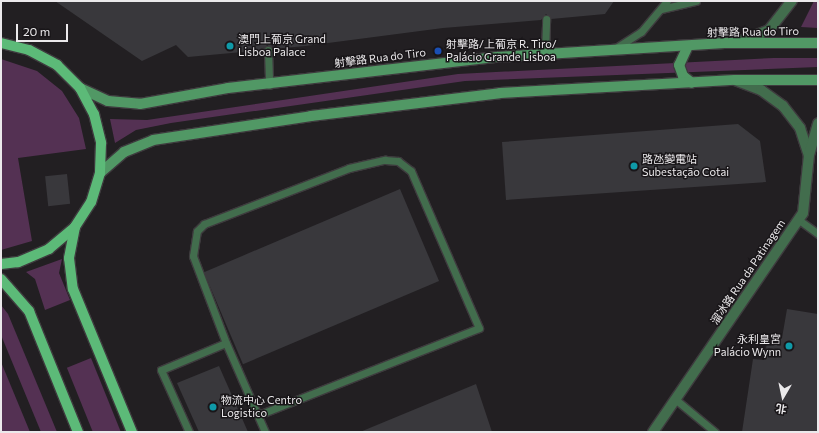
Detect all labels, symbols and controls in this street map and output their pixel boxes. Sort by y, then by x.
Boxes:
scale bar [18,16,70,42]
text: 20 m [23,24,50,38]
street label: 射擊路 Rua do Tiro [707,25,799,39]
place label: 澳門上葡京 Grand Lisboa Palace [238,33,326,59]
place label: 射擊路/上葡京 R. Tiro/ Palácio Grande Lisboa [446,38,557,64]
marker: 澳門上葡京 Grand Lisboa Palace [225,41,235,51]
street label: 射擊路 Rua do Tiro [333,46,427,70]
marker: 射擊路/上葡京 R. Tiro/ Palácio Grande Lisboa [433,46,443,56]
place label: 路氹變電站 Subestação Cotai [642,153,729,179]
marker: 路氹變電站 Subestação Cotai [629,161,639,171]
street label: 溜冰路 Rua da Patinagem [708,217,788,327]
place label: 永利皇宮 Palácio Wynn [714,333,781,359]
marker: 永利皇宮 Palácio Wynn [784,341,794,351]
north arrow [763,377,803,417]
place label: 物流中心 Centro Logistico [221,394,302,420]
marker: 物流中心 Centro Logistico [208,402,218,412]
text: 北 [775,402,787,417]

